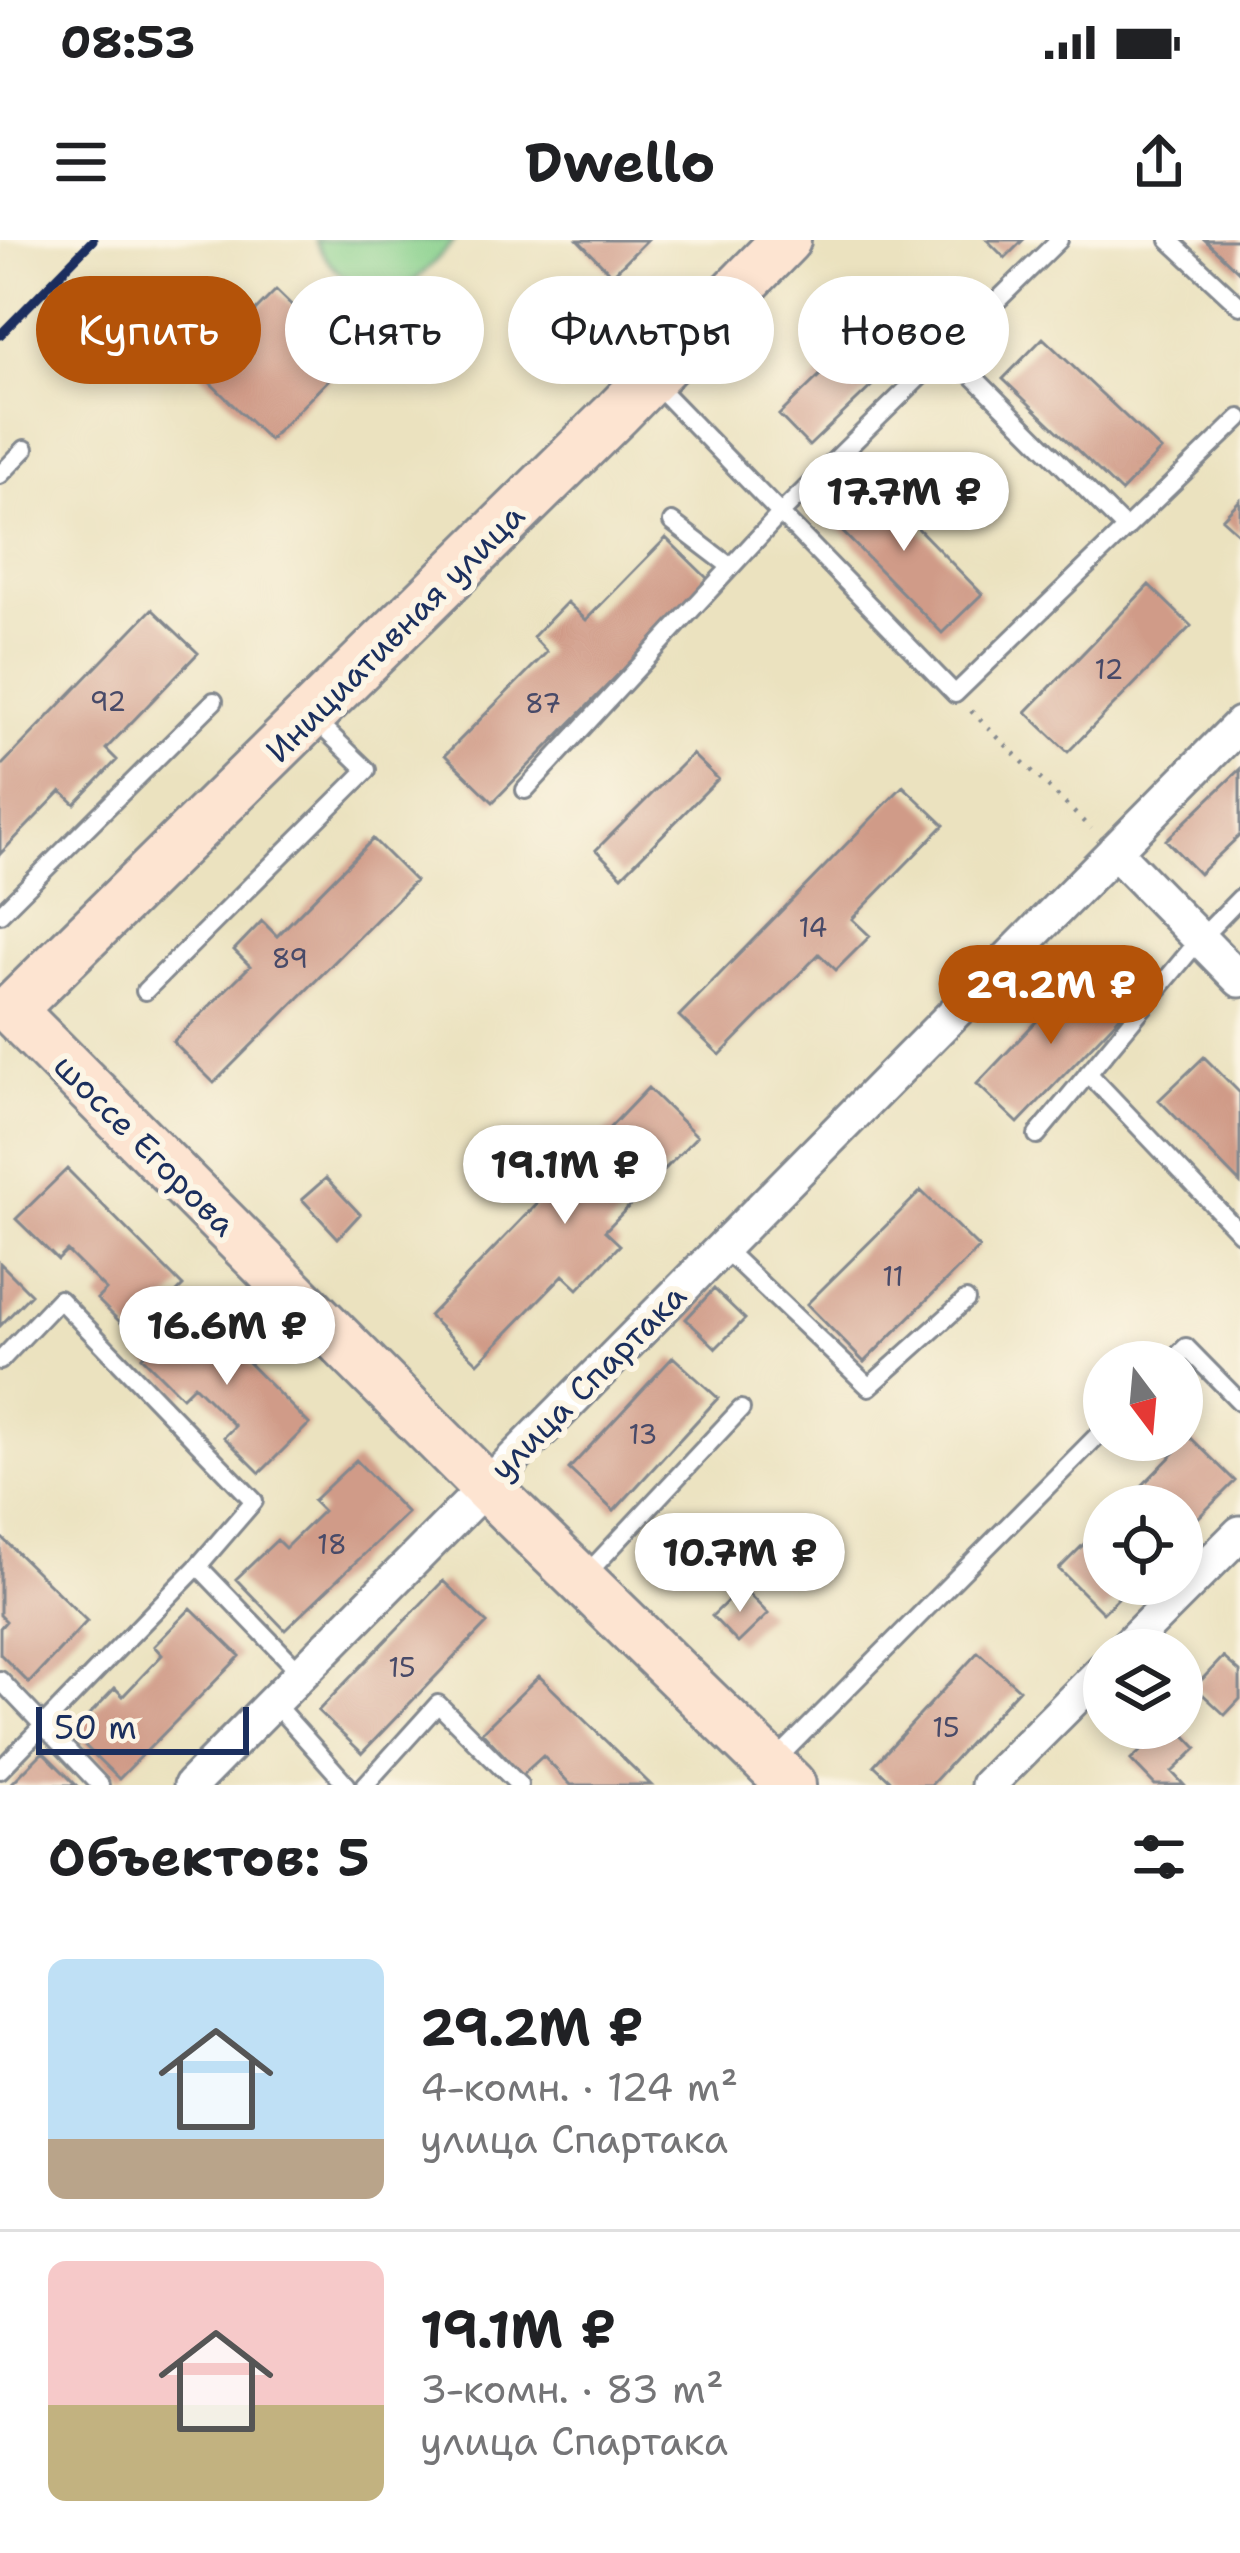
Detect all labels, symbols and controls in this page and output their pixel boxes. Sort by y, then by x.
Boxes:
text: 08:53 [60,12,195,72]
text: Dwello [525,126,715,198]
icon: menu [48,129,114,195]
icon: share [1126,129,1192,195]
chip: Купить [36,276,261,384]
chip: Снять [285,276,484,384]
chip: Фильтры [508,276,774,384]
chip: Новое [798,276,1009,384]
pin: 17.7M ₽ [793,452,1015,554]
text: 17.7M ₽ [826,465,982,517]
street label: Инициативная улица [256,494,534,772]
house number: 12 [1095,651,1123,688]
house number: 92 [90,683,126,720]
house number: 87 [525,685,561,722]
house number: 14 [799,909,827,946]
house number: 89 [272,940,308,977]
pin: 29.2M ₽ [940,945,1162,1047]
text: 29.2M ₽ [965,958,1137,1010]
street label: шоссе Егорова [44,1044,246,1246]
pin: 19.1M ₽ [454,1125,676,1227]
text: 19.1M ₽ [490,1138,640,1190]
house number: 11 [882,1258,904,1295]
street label: улица Спартака [480,1274,696,1490]
pin: 16.6M ₽ [116,1286,338,1388]
text: 16.6M ₽ [146,1299,308,1351]
north arrow [1083,1341,1203,1461]
map controls [1083,1341,1203,1749]
house number: 13 [629,1416,657,1453]
button: locate [1083,1485,1203,1605]
pin: 10.7M ₽ [629,1513,851,1615]
house number: 18 [317,1526,347,1563]
text: 10.7M ₽ [662,1526,818,1578]
button: layers [1083,1629,1203,1749]
house number: 15 [388,1649,416,1686]
scale bar [36,1701,249,1754]
text: 50 m [54,1705,137,1750]
house number: 15 [932,1709,960,1746]
text: Объектов: 5 [48,1823,370,1891]
icon: filters [1126,1824,1192,1890]
text: 29.2M ₽ [420,1993,644,2061]
icon: home [144,2007,288,2151]
text: 4-комн. · 124 m² [420,2061,738,2113]
text: улица Спартака [420,2113,728,2165]
text: 19.1M ₽ [420,2295,616,2363]
icon: home [144,2309,288,2453]
text: 3-комн. · 83 m² [420,2363,724,2415]
text: улица Спартака [420,2415,728,2467]

